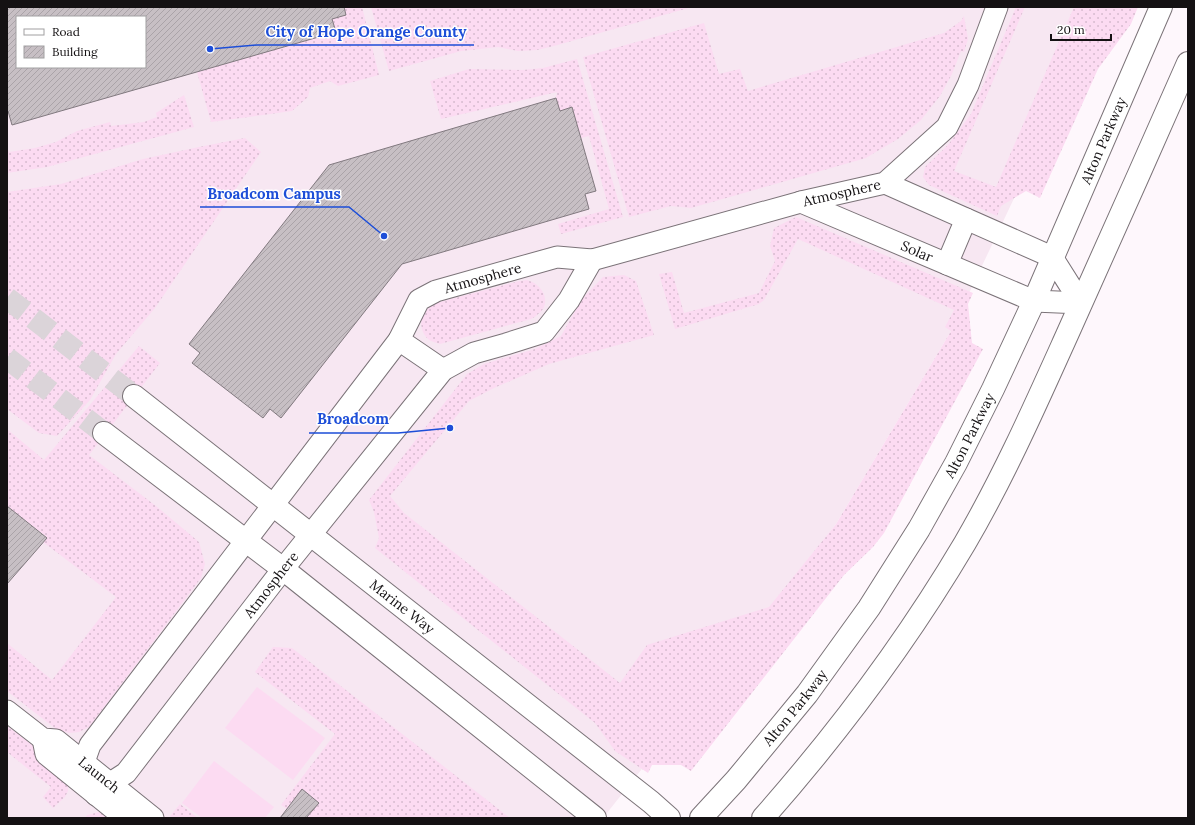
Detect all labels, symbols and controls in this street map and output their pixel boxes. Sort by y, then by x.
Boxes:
legend [16,16,146,68]
scale bar [1051,16,1111,42]
callout: City of Hope Orange County [257,18,474,45]
text: City of Hope Orange County [265,22,467,41]
text: 20 m [1057,22,1085,37]
text: Road [52,24,80,39]
text: Building [52,44,98,59]
street label: Alton Parkway [1076,94,1130,188]
street label: Atmosphere [800,175,883,211]
callout: Broadcom Campus [200,180,349,207]
text: Broadcom Campus [207,184,341,203]
street label: Solar [898,236,936,266]
street label: Atmosphere [441,258,524,298]
street label: Alton Parkway [940,389,999,482]
callout: Broadcom [309,406,398,433]
text: Broadcom [317,409,389,428]
street label: Atmosphere [239,548,303,622]
street label: Marine Way [366,576,439,638]
street label: Alton Parkway [758,665,831,750]
street label: Launch [75,753,124,797]

